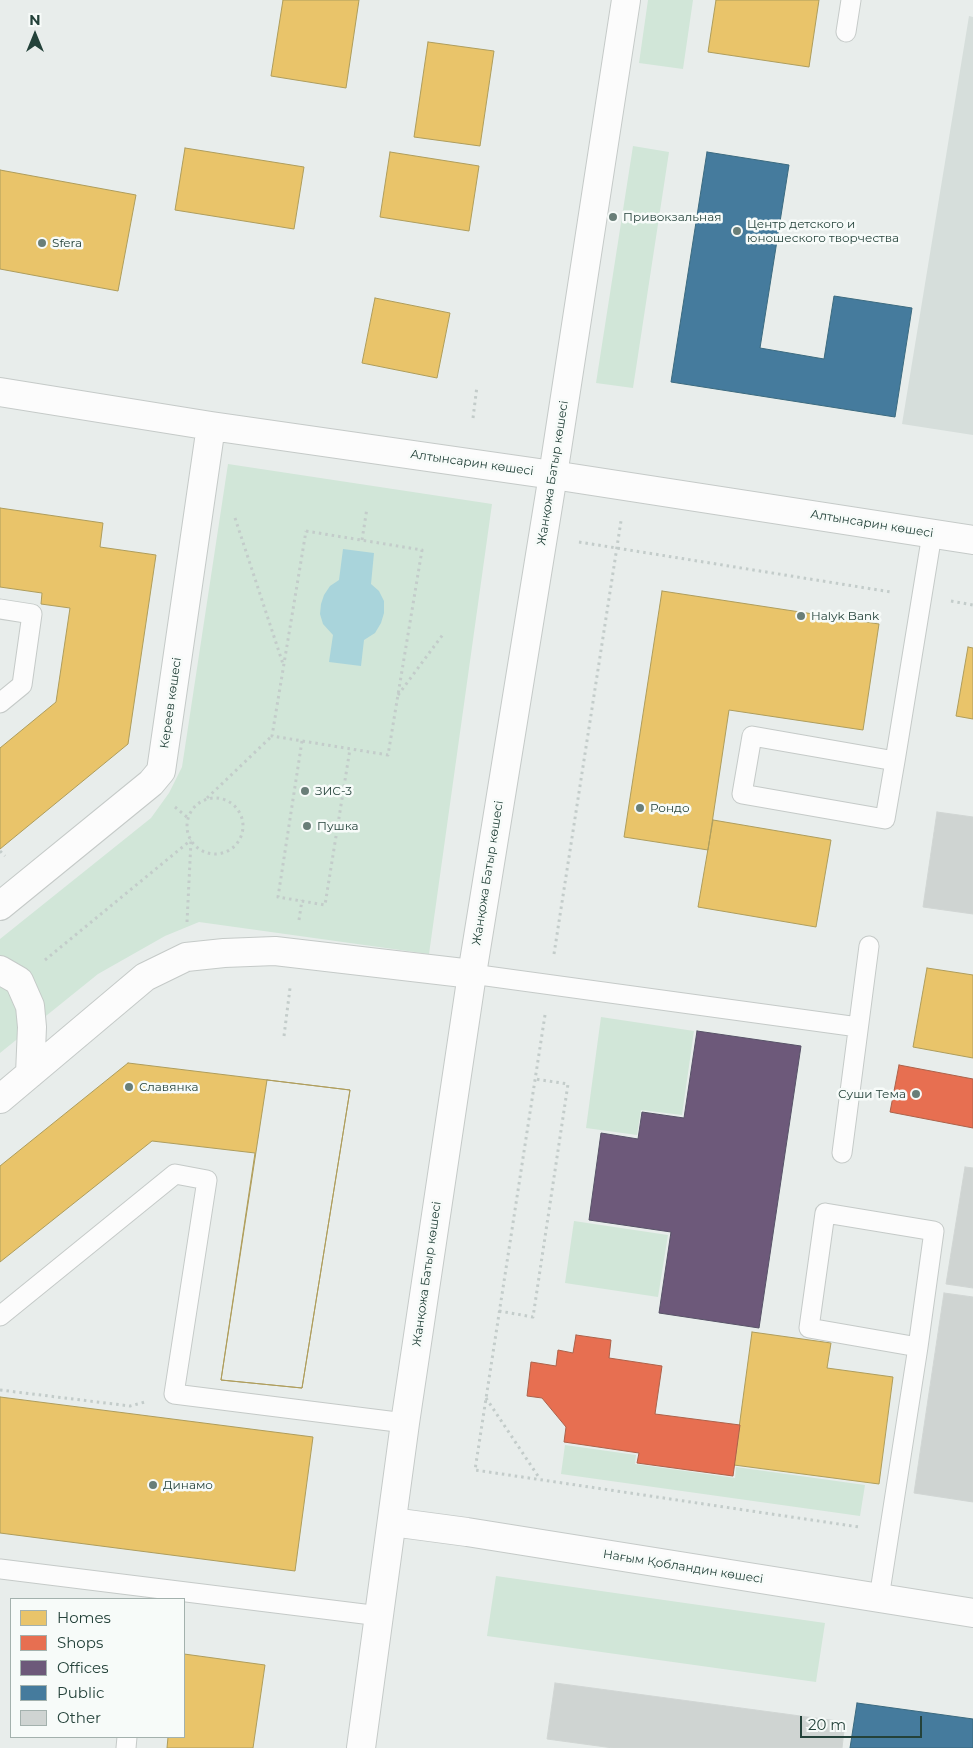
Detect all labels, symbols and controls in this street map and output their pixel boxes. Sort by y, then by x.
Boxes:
north arrow [10,10,60,60]
text: N [29,11,41,29]
place label: Привокзальная [623,210,721,224]
marker: Привокзальная [607,211,619,223]
place label: Центр детского и юношеского творчества [747,217,899,245]
marker: Центр детского и юношеского творчества [731,225,743,237]
place label: Sfera [52,236,82,250]
marker: Sfera [36,237,48,249]
street label: Жанқожа Батыр көшесі [534,400,572,546]
street label: Алтынсарин көшесі [410,447,534,479]
street label: Алтынсарин көшесі [810,507,934,541]
place label: Halyk Bank [811,609,879,623]
marker: Halyk Bank [795,610,807,622]
street label: Кереев көшесі [157,656,185,750]
place label: ЗИС-3 [315,784,352,798]
marker: ЗИС-3 [299,785,311,797]
street label: Жанқожа Батыр көшесі [469,800,507,946]
place label: Рондо [650,801,690,815]
marker: Рондо [634,802,646,814]
place label: Пушка [317,819,359,833]
marker: Пушка [301,820,313,832]
place label: Славянка [139,1080,198,1094]
marker: Славянка [123,1081,135,1093]
place label: Суши Тема [838,1087,906,1101]
marker: Суши Тема [910,1088,922,1100]
street label: Жанқожа Батыр көшесі [410,1201,444,1347]
place label: Динамо [163,1478,213,1492]
marker: Динамо [147,1479,159,1491]
street label: Нағым Қобландин көшесі [602,1547,764,1587]
legend [10,1598,185,1738]
text: Homes [57,1608,111,1627]
text: Shops [57,1633,103,1652]
text: Offices [57,1658,109,1677]
text: Public [57,1683,105,1702]
scale bar [803,1706,926,1738]
text: Other [57,1708,101,1727]
text: 20 m [808,1715,846,1734]

